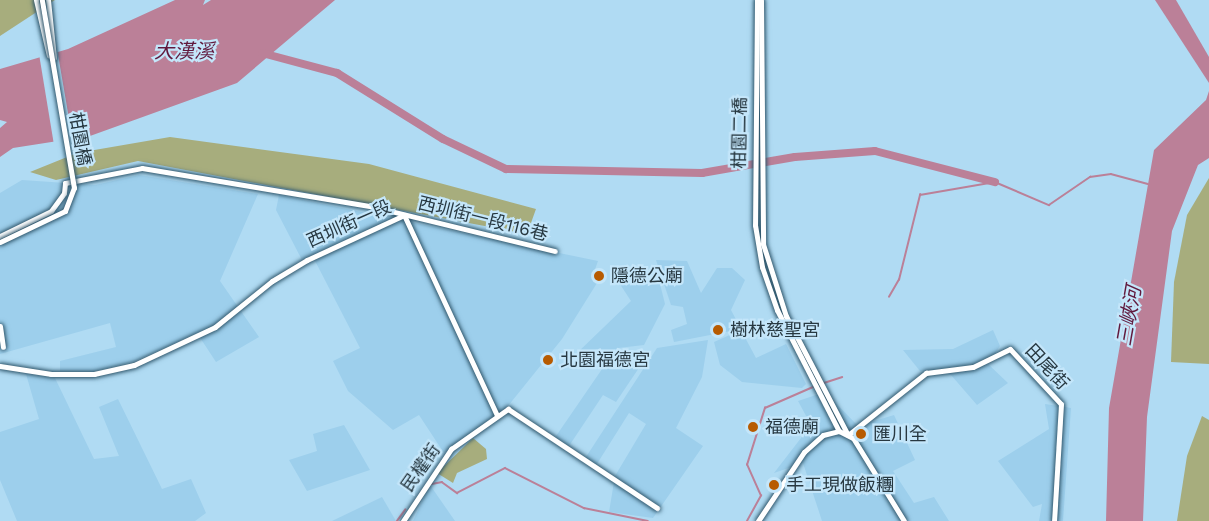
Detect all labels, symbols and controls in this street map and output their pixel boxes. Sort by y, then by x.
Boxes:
water label: 大漢溪 [154,39,214,63]
street label: 柑園二橋 [729,97,751,169]
street label: 柑園橋 [65,111,95,167]
street label: 西圳街一段116巷 [416,192,550,246]
street label: 西圳街一段 [303,196,395,252]
place label: 隱德公廟 [611,265,683,287]
marker: 隱德公廟 [592,269,606,283]
water label: 三峽河 [1112,284,1146,348]
place label: 樹林慈聖宮 [730,319,820,341]
marker: 樹林慈聖宮 [711,323,725,337]
street label: 田尾街 [1021,340,1073,394]
place label: 北園福德宮 [560,349,650,371]
marker: 北園福德宮 [541,353,555,367]
place label: 福德廟 [765,416,819,438]
marker: 福德廟 [746,420,760,434]
place label: 匯川全 [873,423,927,445]
marker: 匯川全 [854,427,868,441]
street label: 民權街 [397,440,445,496]
place label: 手工現做飯糰 [786,474,894,496]
marker: 手工現做飯糰 [767,478,781,492]

